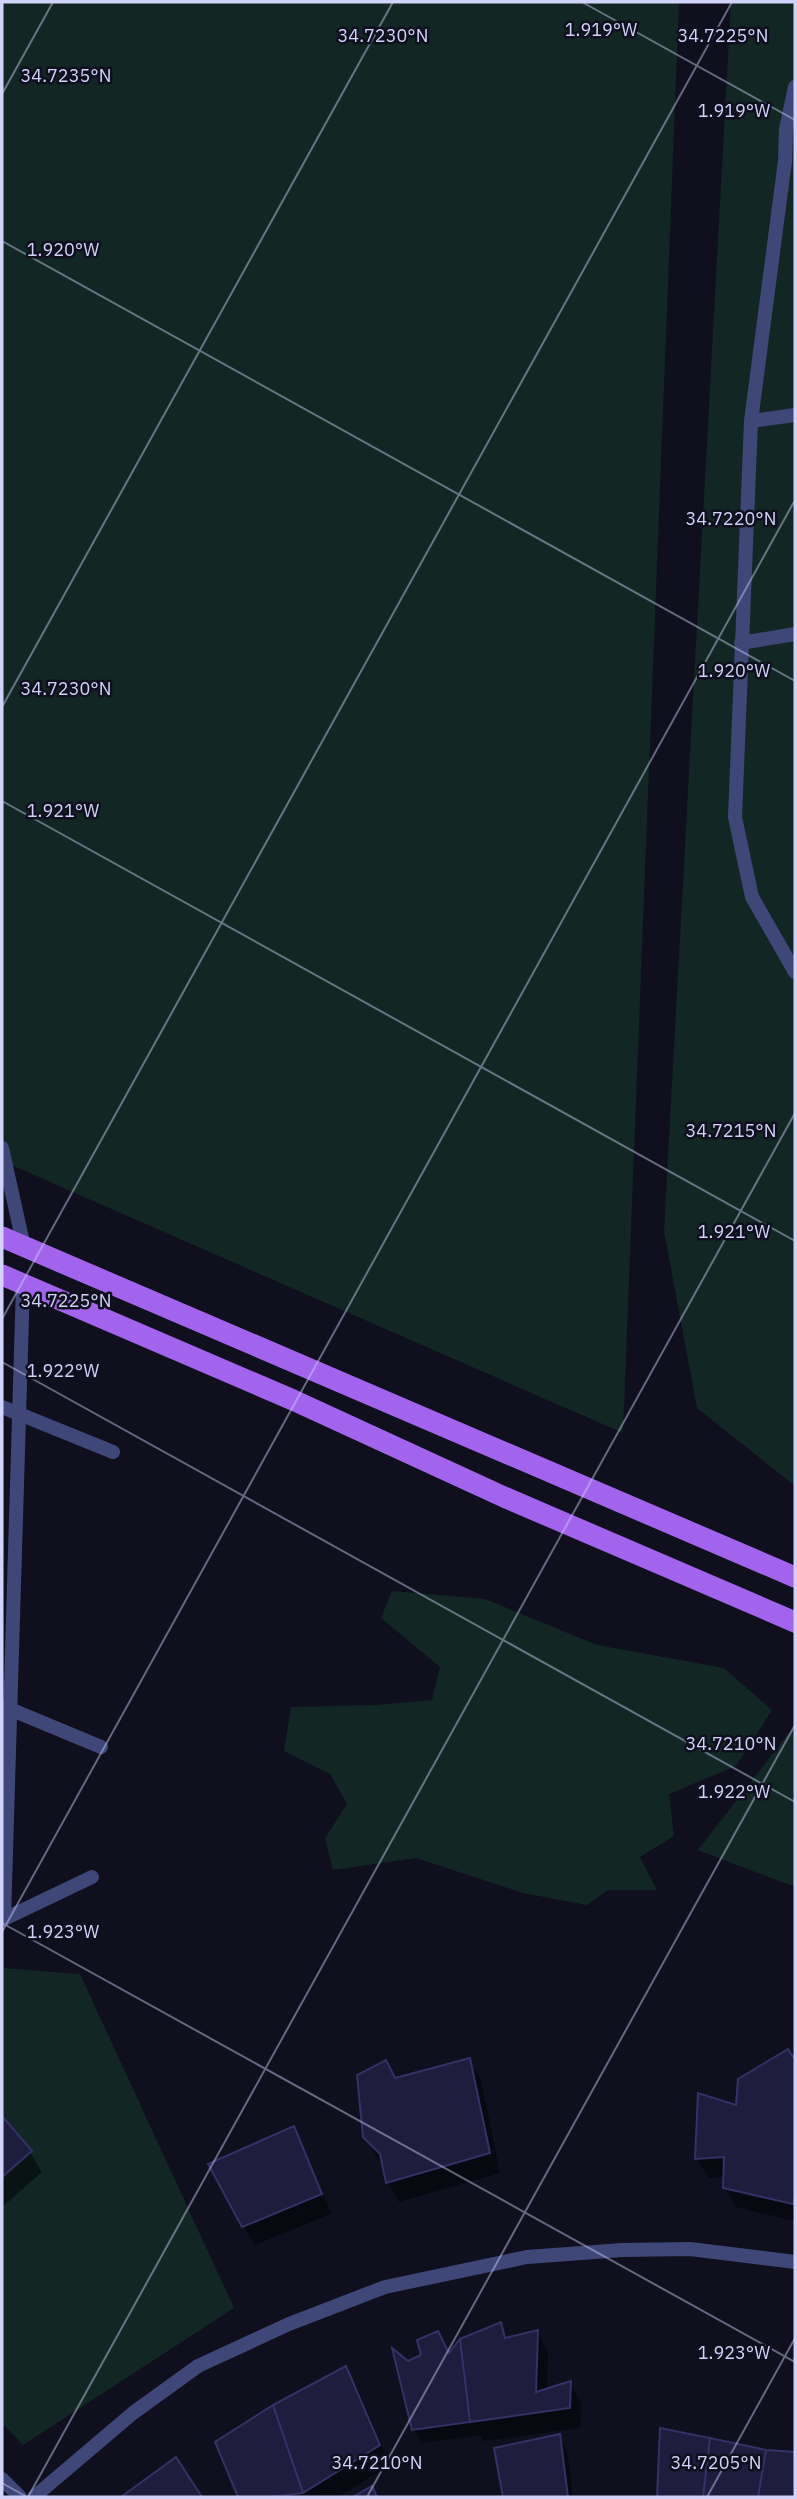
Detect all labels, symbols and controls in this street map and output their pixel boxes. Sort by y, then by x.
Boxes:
text: 1.919°W [565,18,637,41]
text: 34.7230°N [338,24,428,47]
text: 34.7225°N [678,24,768,47]
text: 34.7235°N [21,64,111,87]
text: 1.919°W [698,99,770,122]
text: 1.920°W [27,238,99,261]
text: 34.7220°N [686,507,776,530]
text: 1.920°W [698,659,770,682]
text: 34.7230°N [21,677,111,700]
text: 1.921°W [27,799,99,822]
text: 34.7215°N [686,1119,776,1142]
text: 1.921°W [698,1220,770,1243]
text: 34.7225°N [21,1289,111,1312]
text: 1.922°W [27,1359,99,1382]
text: 34.7210°N [686,1732,776,1755]
text: 1.922°W [698,1780,770,1803]
text: 1.923°W [27,1920,99,1943]
text: 1.923°W [698,2341,770,2364]
text: 34.7210°N [332,2451,422,2474]
text: 34.7205°N [671,2451,761,2474]

